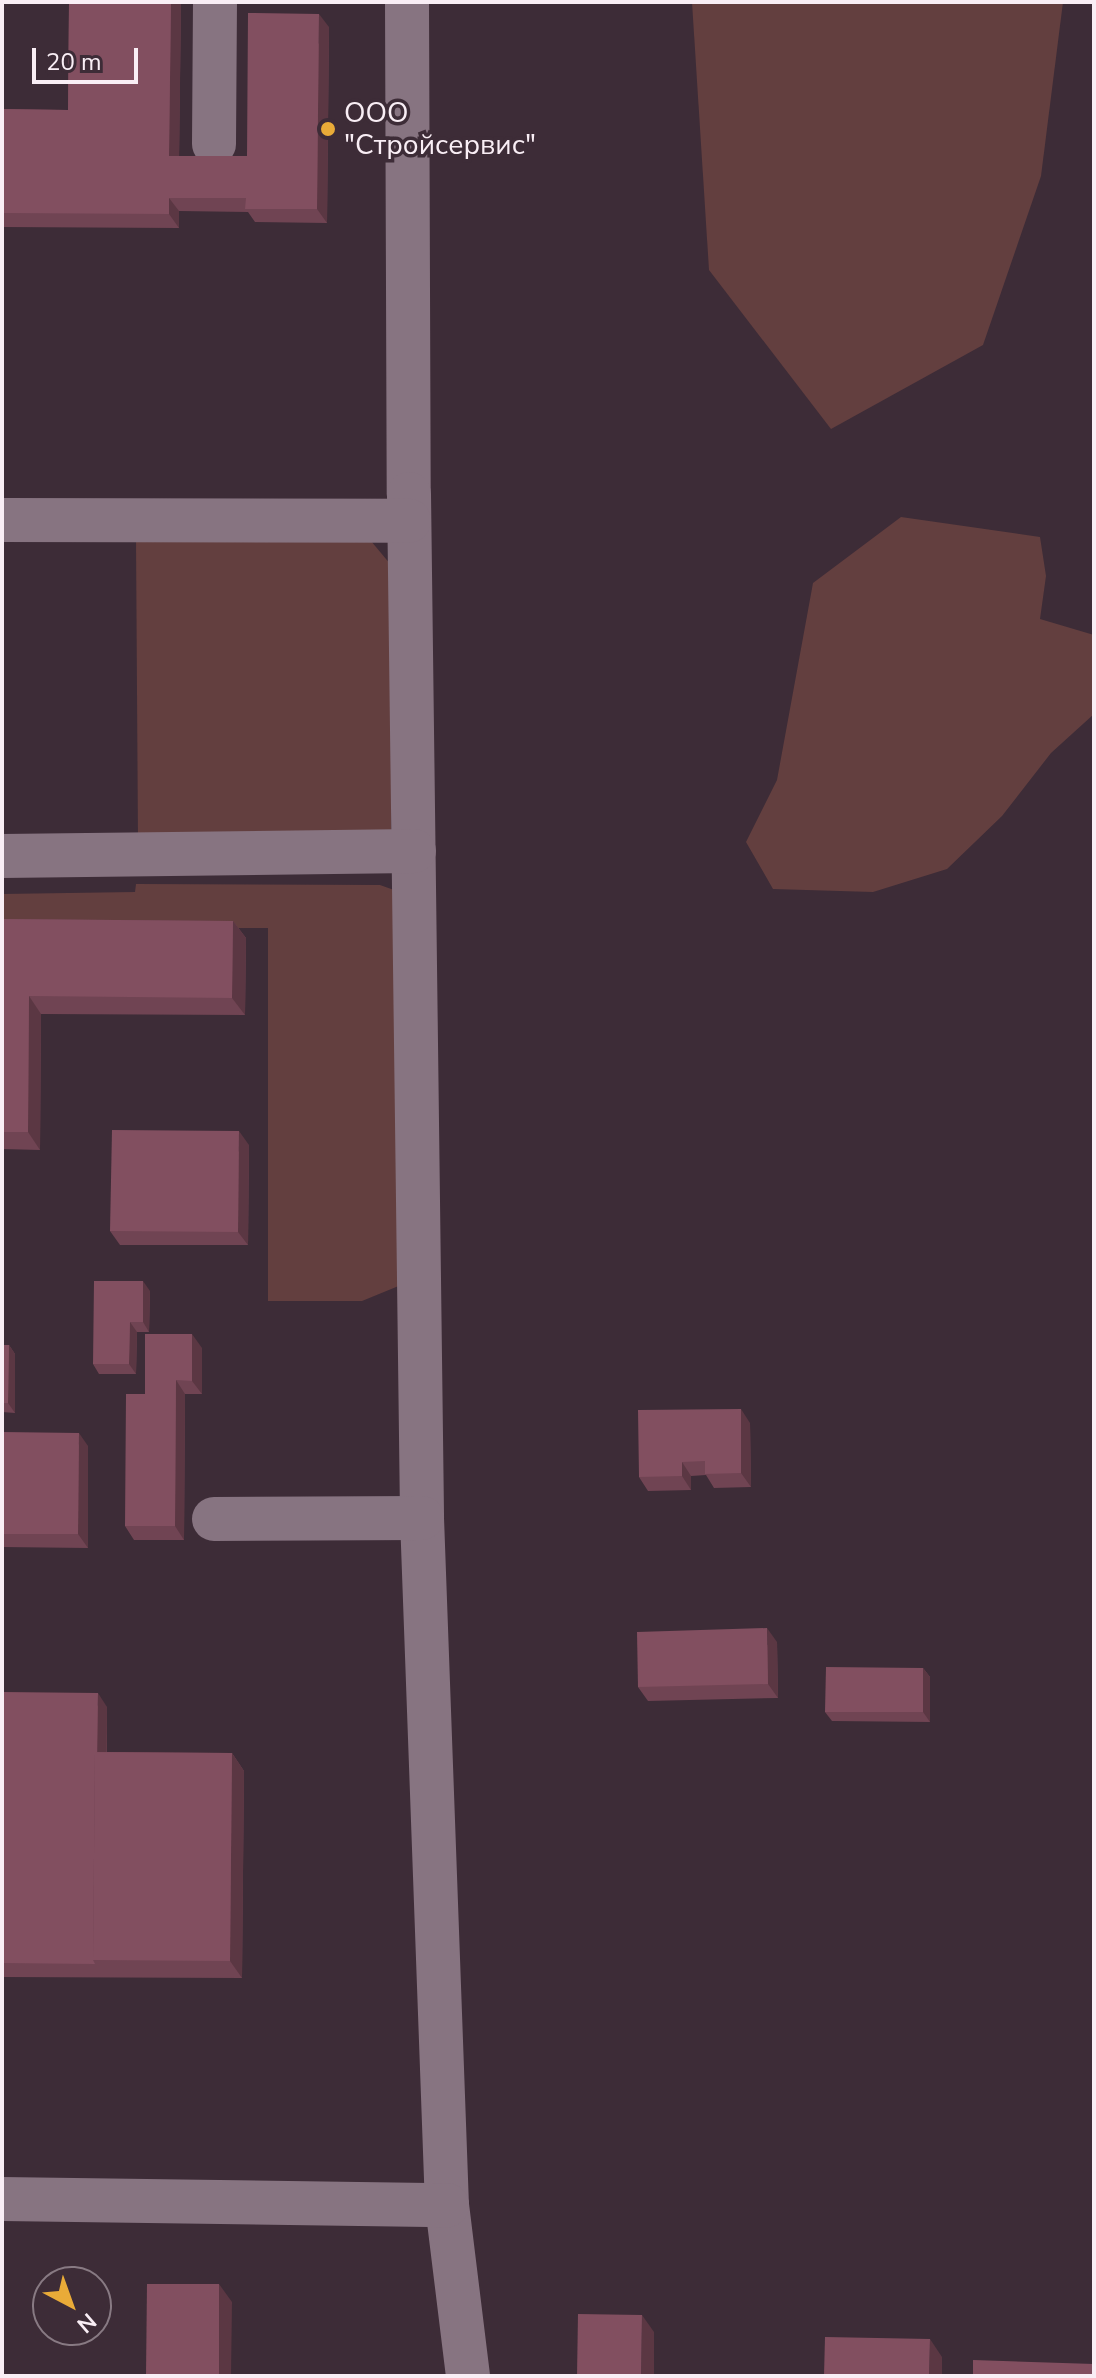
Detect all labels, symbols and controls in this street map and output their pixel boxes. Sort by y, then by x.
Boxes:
scale bar [36,32,142,82]
text: 20 m [46,46,102,78]
place label: ООО "Стройсервис" [344,96,536,162]
marker: ООО "Стройсервис" [319,120,337,138]
north arrow [32,2266,112,2346]
text: N [70,2306,102,2339]

